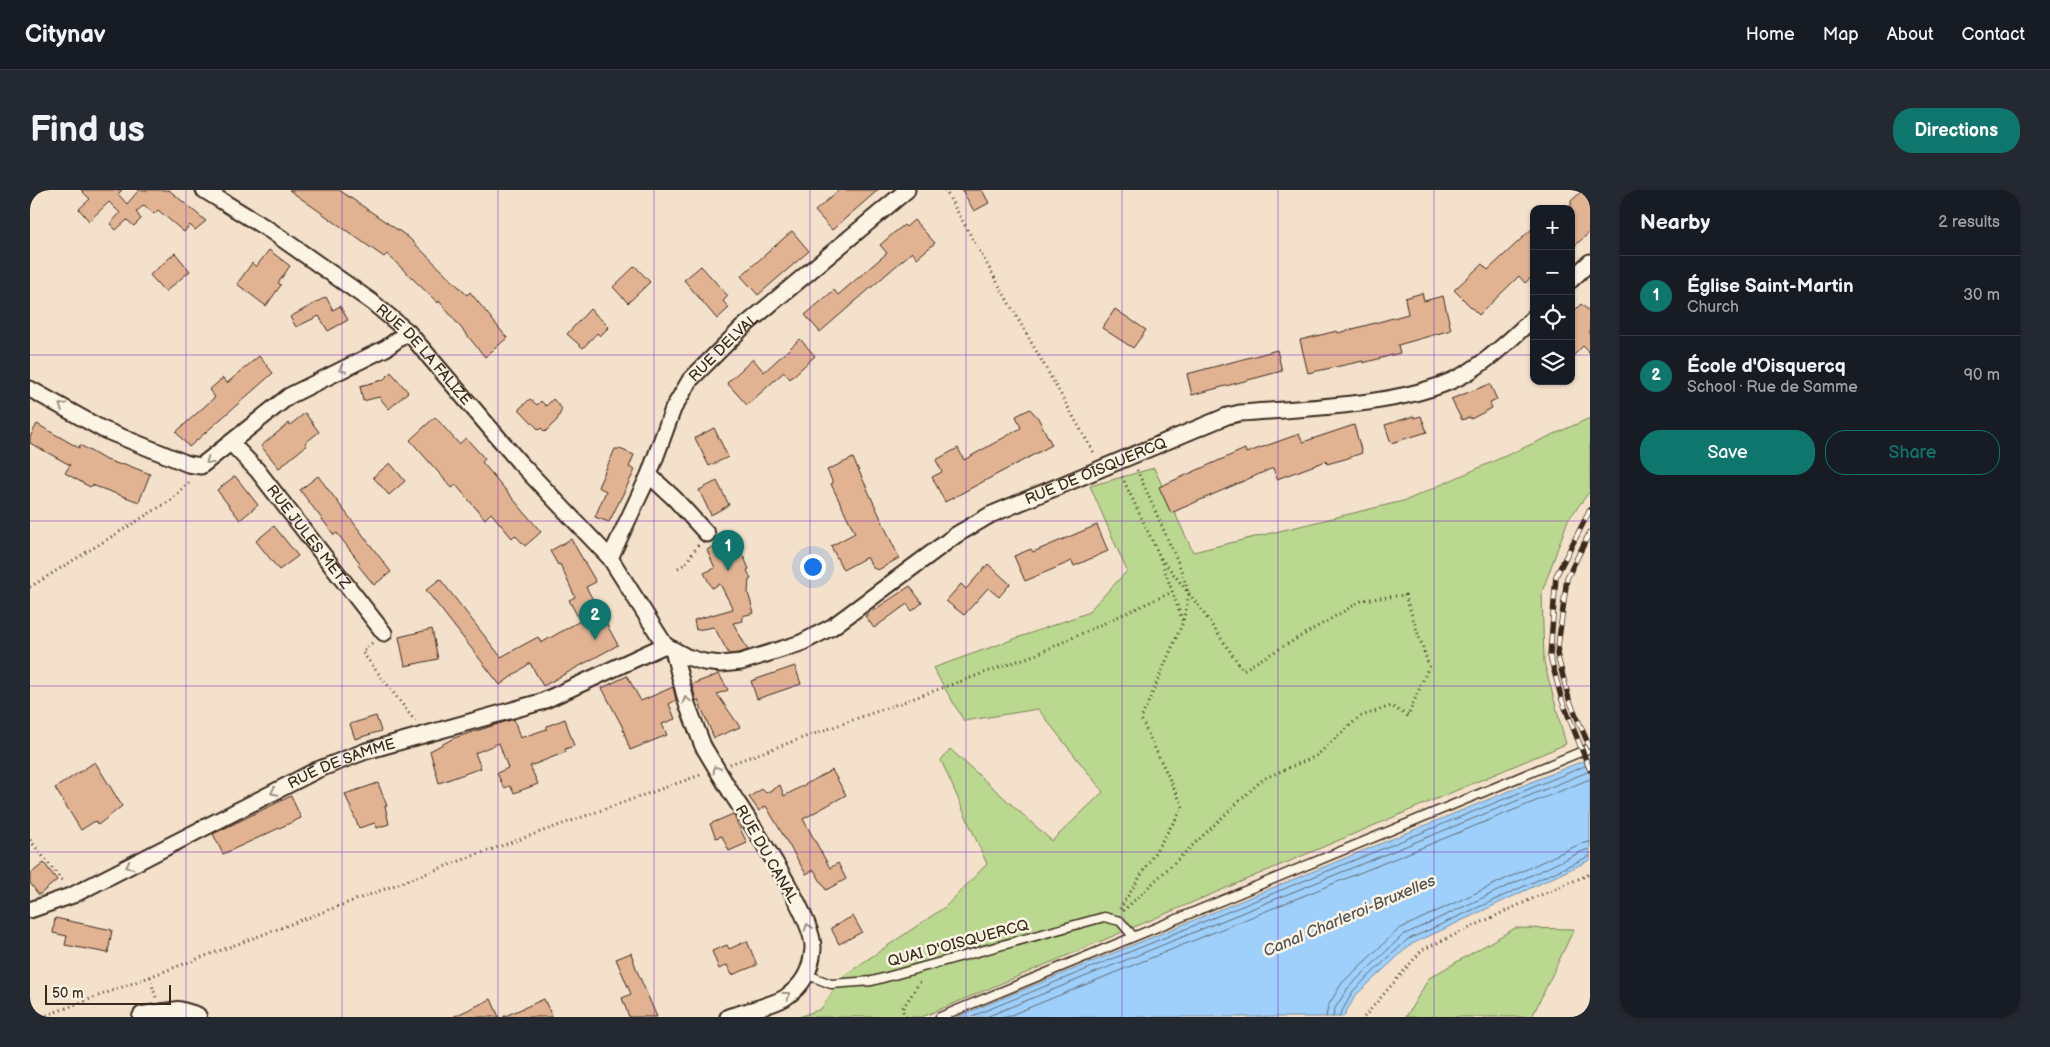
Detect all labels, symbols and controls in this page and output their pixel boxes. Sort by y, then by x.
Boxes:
text: Citynav [25,20,106,49]
text: Home [1746,24,1795,45]
text: Map [1823,24,1859,45]
text: About [1887,24,1934,45]
text: Contact [1962,24,2025,45]
button: Directions [1893,108,2020,153]
text: Find us [30,109,145,152]
map controls [1530,205,1575,385]
button: + [1530,205,1575,250]
text: Nearby [1640,210,1710,235]
text: 2 results [1938,213,2000,232]
button: − [1530,250,1575,295]
text: Église Saint-Martin [1687,275,1854,298]
text: 1 [1653,286,1659,305]
text: 30 m [1963,286,2000,305]
button: locate [1530,295,1575,340]
text: Church [1687,298,1739,317]
street label: RUE DE LA FALIZE [372,300,475,409]
street label: RUE DELVAL [685,309,762,386]
button: layers [1530,340,1575,385]
text: École d'Oisquercq [1687,355,1846,378]
one-way arrow [339,363,348,373]
text: 2 [1651,366,1661,385]
text: 90 m [1964,366,2000,385]
text: School · Rue de Samme [1687,378,1858,397]
one-way arrow [58,403,67,413]
button: Save [1640,430,1815,475]
button: Share [1825,430,2000,475]
street label: RUE DE OISQUERCQ [1022,433,1169,509]
one-way arrow [206,455,215,463]
street label: RUE JULES METZ [262,481,355,593]
pin: 1 [712,530,744,571]
your location [800,554,826,580]
pin: 2 [579,599,611,640]
one-way arrow [681,696,691,705]
street label: RUE DE SAMME [285,734,398,793]
one-way arrow [712,765,722,774]
one-way arrow [270,786,279,796]
street label: RUE DU CANAL [731,802,803,907]
one-way arrow [125,860,134,870]
water label: Canal Charleroi-Bruxelles [1261,871,1439,961]
street label: QUAI D'OISQUERCQ [886,915,1031,971]
one-way arrow [803,924,813,932]
scale bar [45,982,171,1005]
text: 50 m [52,985,84,1002]
one-way arrow [781,992,790,1000]

